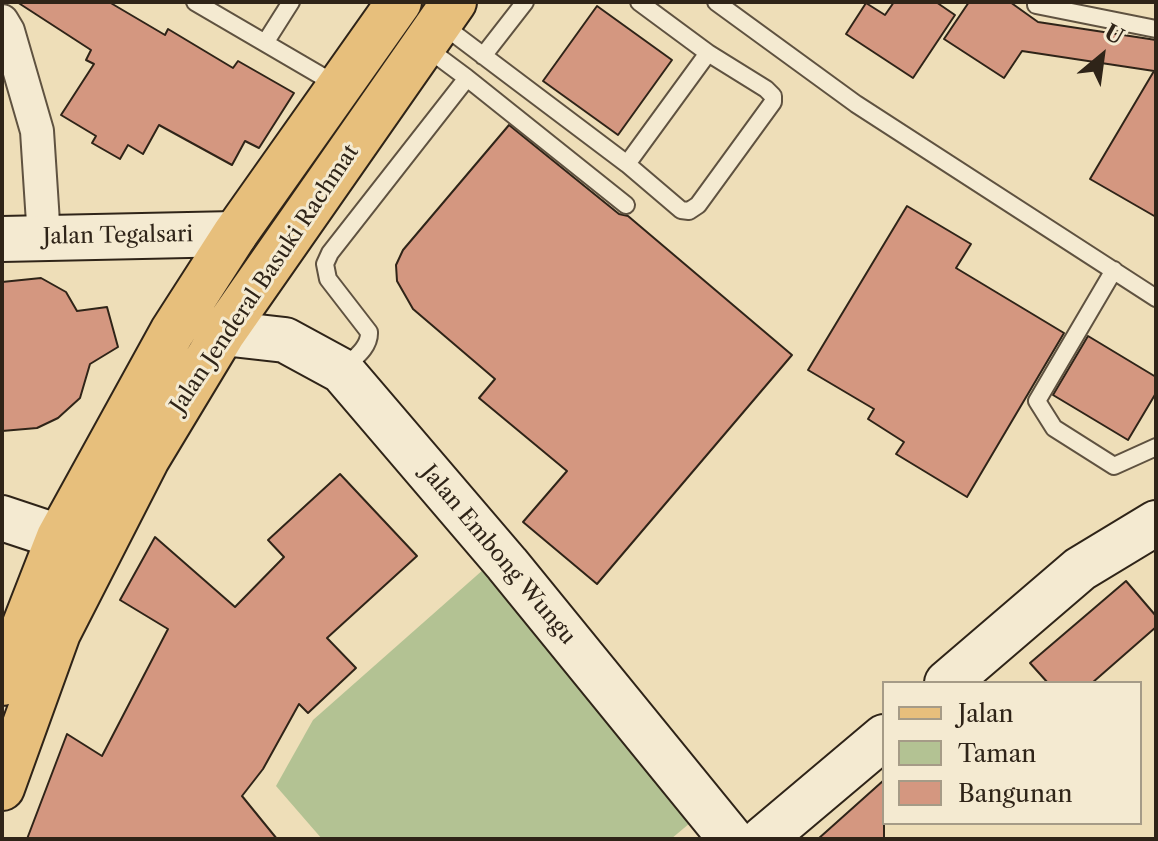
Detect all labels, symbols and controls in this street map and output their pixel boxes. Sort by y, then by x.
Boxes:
north arrow [1062,16,1142,96]
text: U [1100,18,1128,51]
street label: Jalan Jenderal Basuki Rachmat [165,140,365,418]
street label: Jalan Tegalsari [43,221,193,251]
street label: Jalan Embong Wungu [415,460,581,650]
legend [882,681,1142,825]
text: Jalan [958,699,1014,728]
text: Taman [958,739,1036,768]
text: Bangunan [958,779,1073,808]

